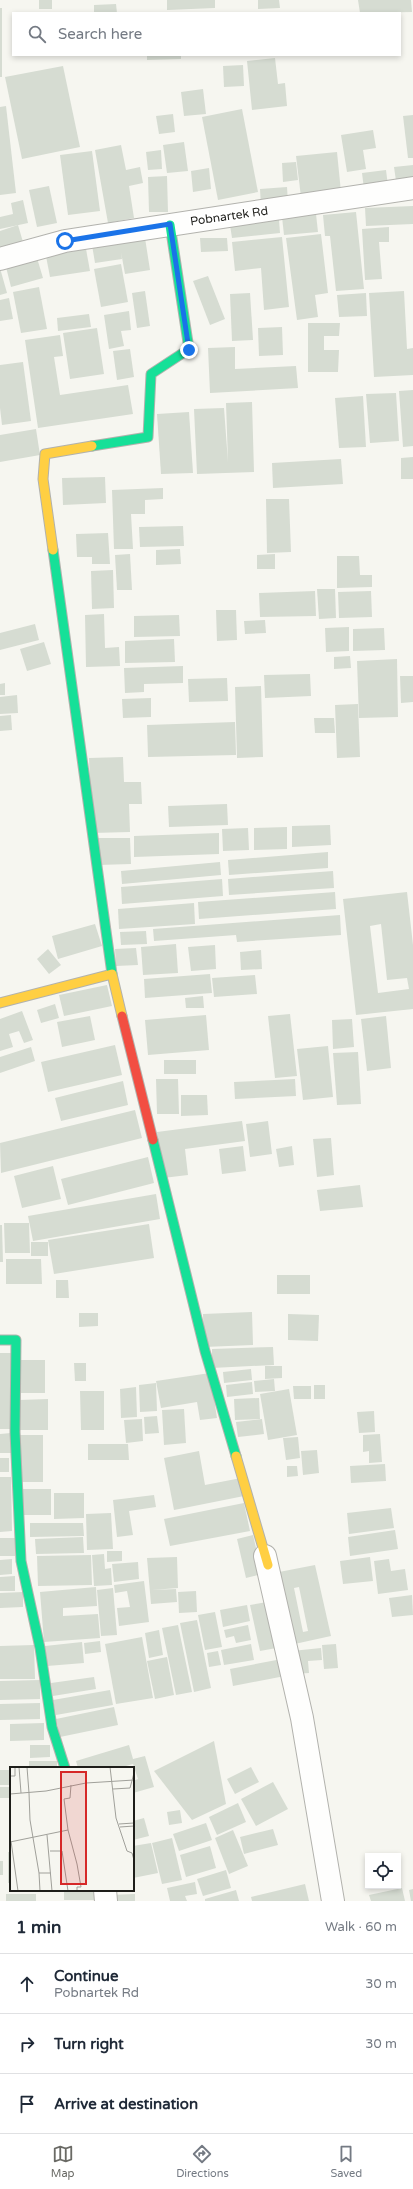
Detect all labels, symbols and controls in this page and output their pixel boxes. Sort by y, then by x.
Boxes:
search box [12,12,401,56]
icon: search [26,23,48,45]
text: Search here [58,25,142,43]
street label: Pobnartek Rd [189,204,269,228]
route start [56,232,74,250]
route end [180,341,198,359]
inset map [10,1767,134,1891]
map controls [365,1853,401,1889]
button: locate [365,1853,401,1889]
text: 1 min [16,1917,61,1938]
text: Walk · 60 m [325,1919,397,1935]
text: Continue [54,1967,118,1985]
icon: ahead [16,1973,38,1995]
text: 30 m [365,1976,397,1992]
text: Pobnartek Rd [54,1985,139,2001]
icon: right [16,2033,38,2055]
text: Turn right [54,2035,124,2053]
text: 30 m [365,2036,397,2052]
icon: arrive [16,2093,38,2115]
text: Arrive at destination [54,2095,198,2113]
tab: Map [51,2143,75,2180]
tab: Directions [176,2143,229,2180]
tab: Saved [330,2143,362,2180]

